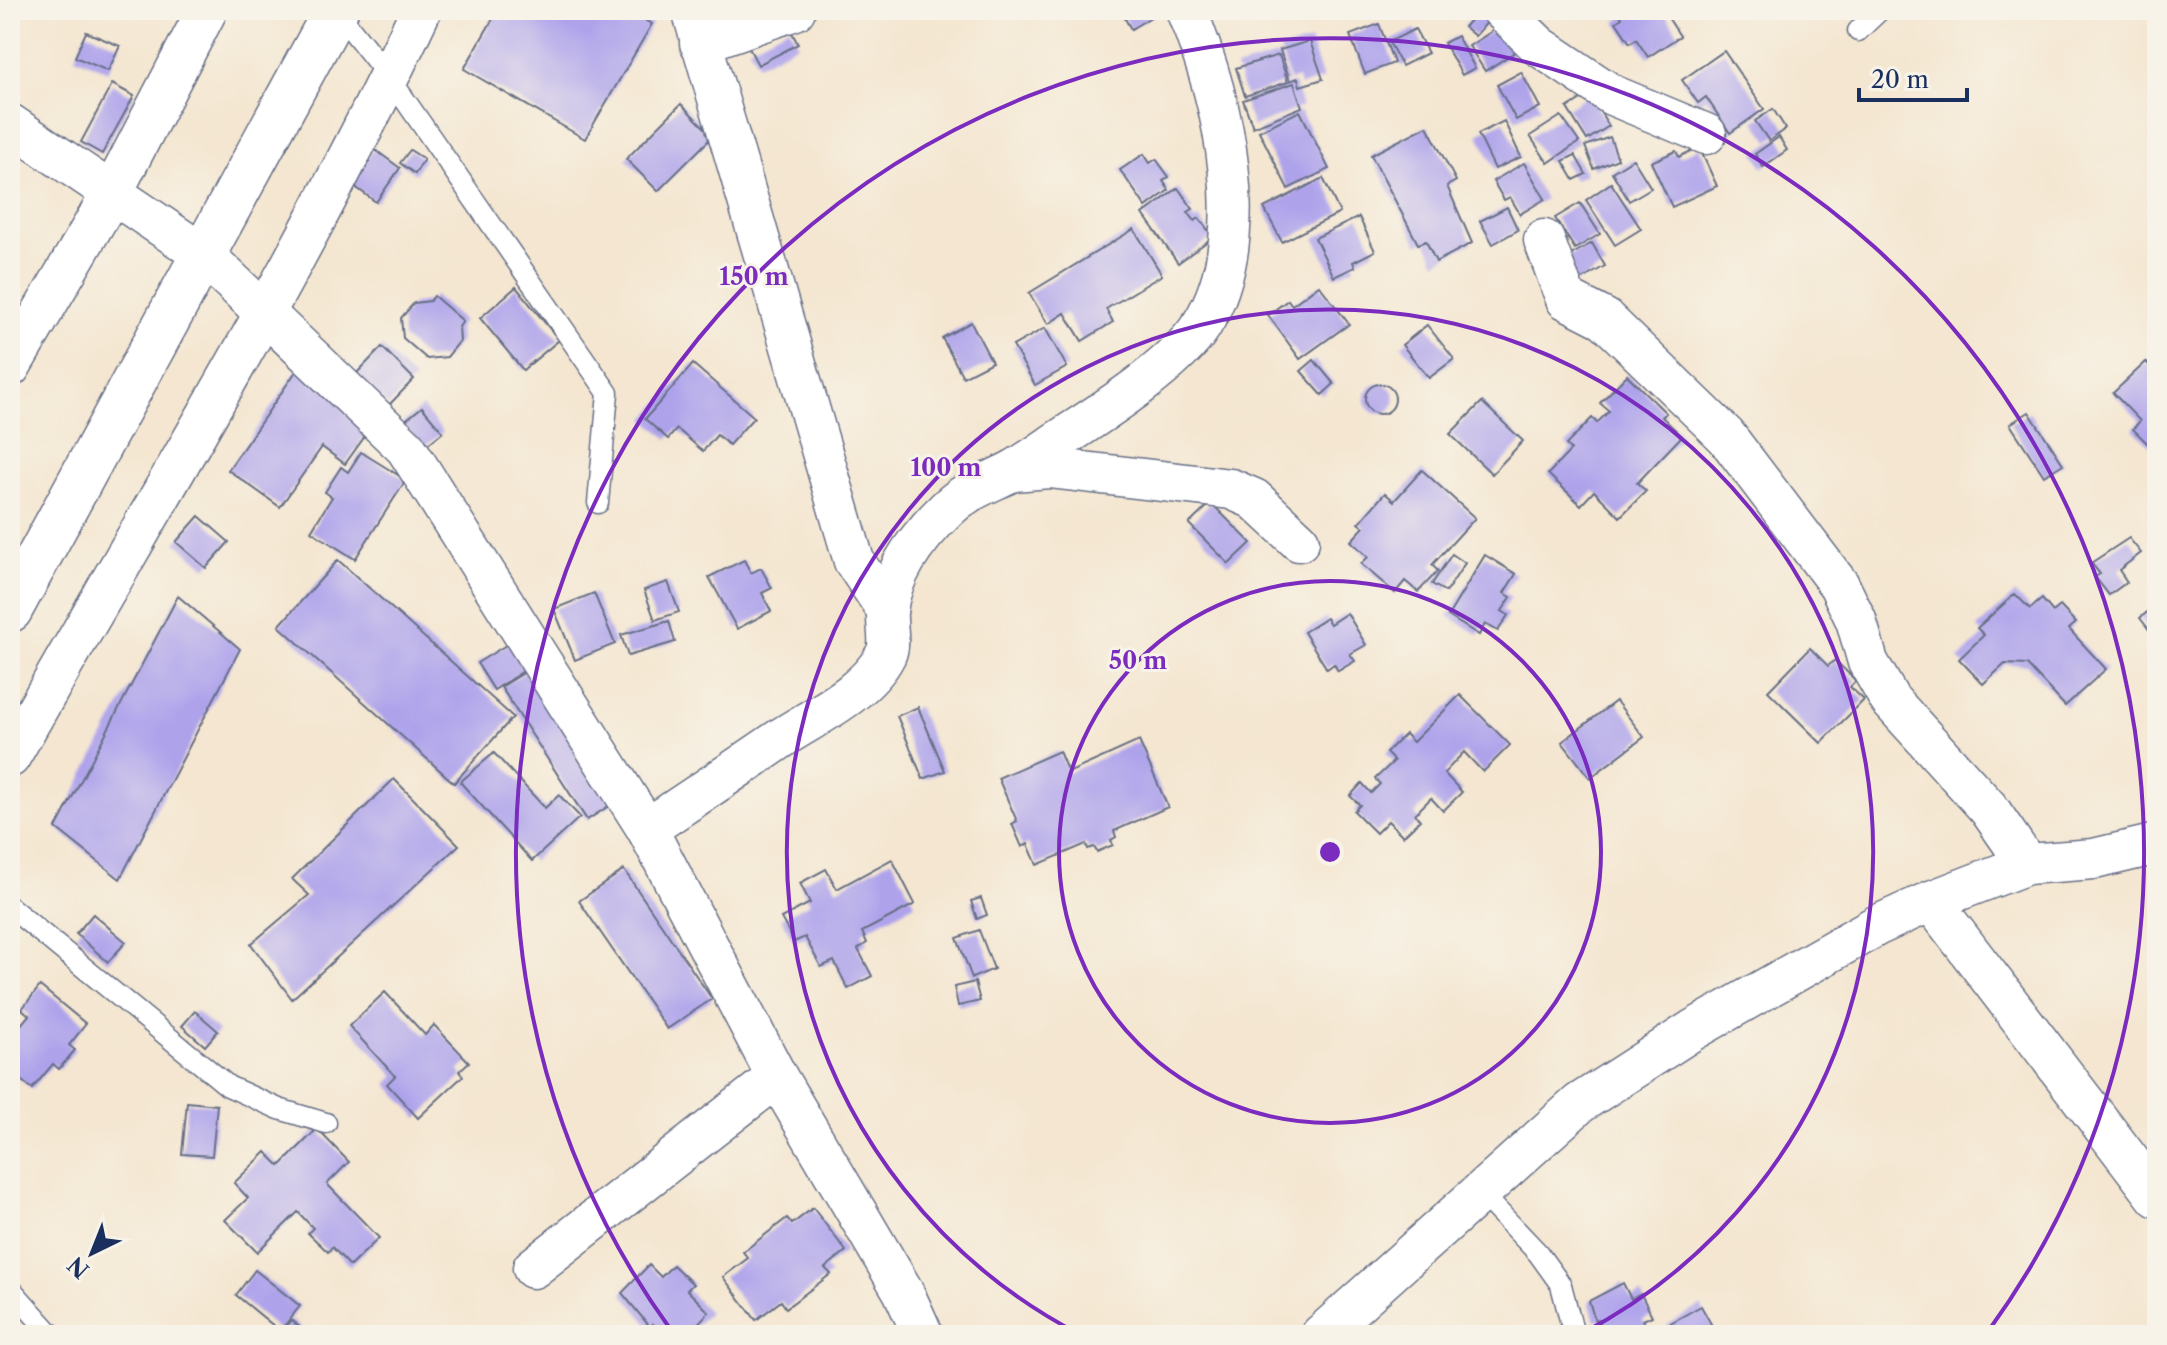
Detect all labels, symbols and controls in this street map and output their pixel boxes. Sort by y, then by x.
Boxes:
scale bar [1859,52,1967,102]
text: 20 m [1871,65,1929,94]
text: 150 m [719,262,789,291]
text: 100 m [910,453,982,482]
text: 50 m [1109,646,1167,675]
centre of rings [1316,838,1344,866]
north arrow [52,1213,132,1293]
text: N [63,1251,95,1284]

